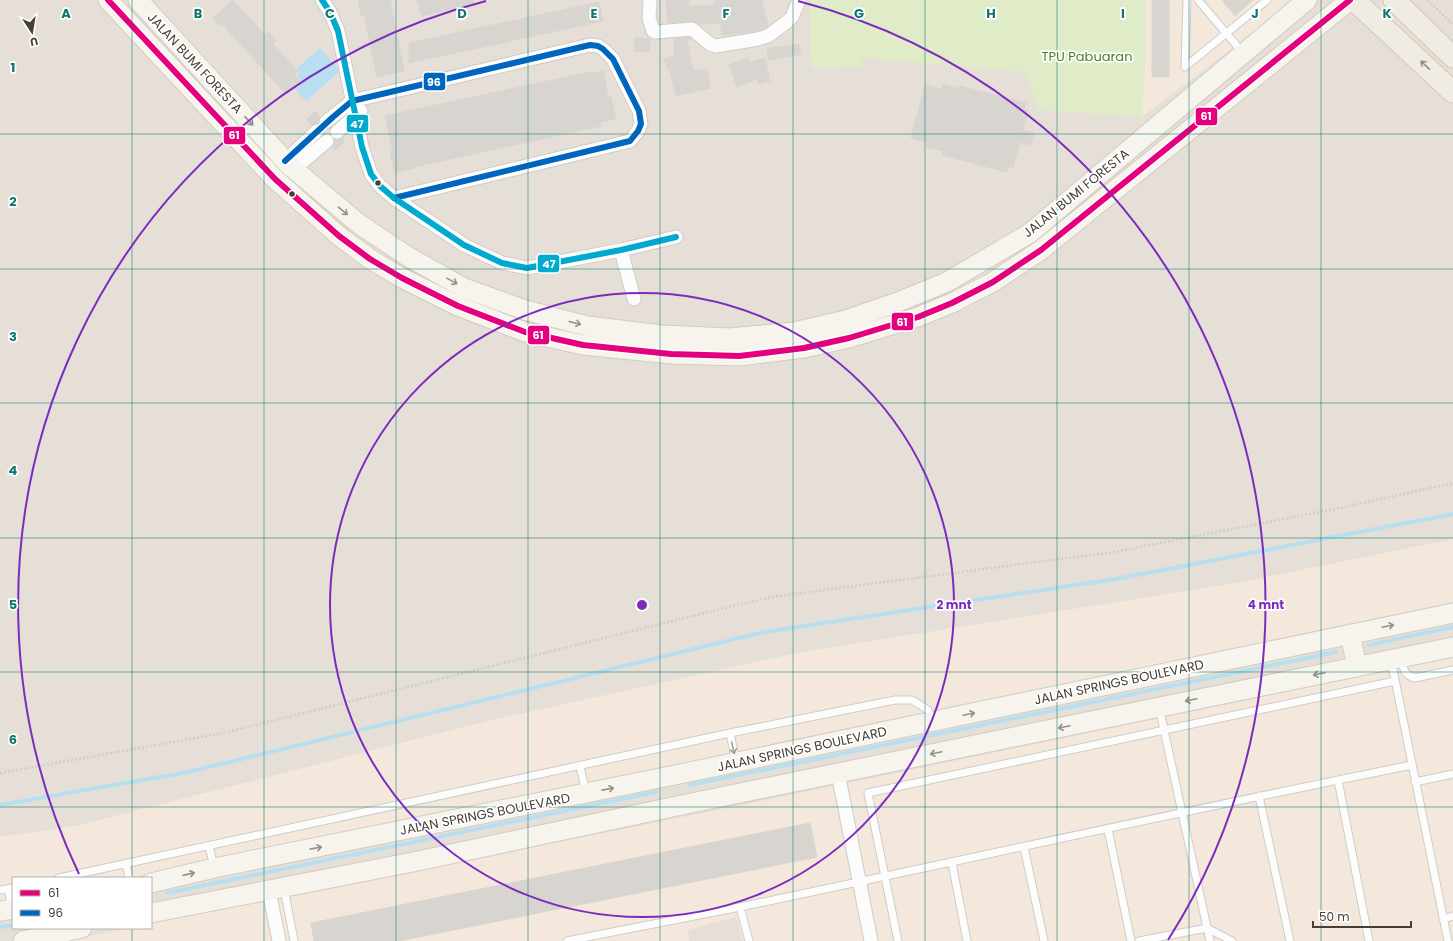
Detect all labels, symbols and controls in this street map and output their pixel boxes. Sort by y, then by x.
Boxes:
text: A [61,4,71,23]
text: C [325,4,335,23]
text: D [457,4,467,23]
text: E [590,4,598,23]
text: F [722,4,730,23]
text: G [854,4,864,23]
text: H [986,4,996,23]
text: I [1121,4,1125,23]
text: J [1251,4,1259,23]
text: K [1382,4,1392,23]
street label: JALAN BUMI FORESTA [144,9,246,117]
north arrow [12,12,52,52]
text: U [28,33,40,50]
park label: TPU Pabuaran [1042,47,1132,66]
text: 1 [11,58,15,77]
one-way arrow [1420,60,1430,70]
line badge: 96 [423,72,446,91]
text: 96 [427,74,441,90]
line badge: 61 [1195,107,1218,126]
text: 61 [1200,108,1212,124]
line badge: 47 [346,114,369,133]
one-way arrow [245,116,254,127]
text: 47 [350,116,364,132]
line badge: 61 [223,126,246,145]
text: 61 [228,127,240,143]
street label: JALAN BUMI FORESTA [1019,144,1133,242]
unlabelled marker [373,178,383,188]
unlabelled marker [287,189,297,199]
text: 2 [9,192,17,211]
one-way arrow [338,207,348,216]
line badge: 47 [537,254,560,273]
text: 47 [542,256,556,272]
one-way arrow [446,278,458,285]
line badge: 61 [891,312,914,331]
text: 61 [896,314,908,330]
one-way arrow [568,319,581,327]
line badge: 61 [527,325,550,345]
text: 3 [9,327,17,346]
text: 61 [532,327,544,343]
text: 4 [9,461,18,480]
text: 5 [9,595,17,614]
text: 2 mnt [936,596,972,613]
text: 4 mnt [1248,596,1284,613]
centre of rings [635,598,649,612]
one-way arrow [1381,622,1394,630]
street label: JALAN SPRINGS BOULEVARD [1032,655,1206,709]
one-way arrow [1312,671,1325,679]
one-way arrow [1185,697,1198,705]
one-way arrow [962,709,975,717]
street label: JALAN SPRINGS BOULEVARD [715,722,889,776]
one-way arrow [1058,723,1071,731]
text: 6 [9,730,17,749]
one-way arrow [730,741,738,754]
one-way arrow [930,749,943,757]
one-way arrow [602,784,615,792]
street label: JALAN SPRINGS BOULEVARD [398,788,572,840]
one-way arrow [309,843,322,851]
one-way arrow [182,870,195,877]
legend [12,877,152,929]
text: 61 [48,884,59,901]
scale bar [1313,903,1411,929]
text: 96 [48,904,63,921]
text: 50 m [1319,908,1350,925]

